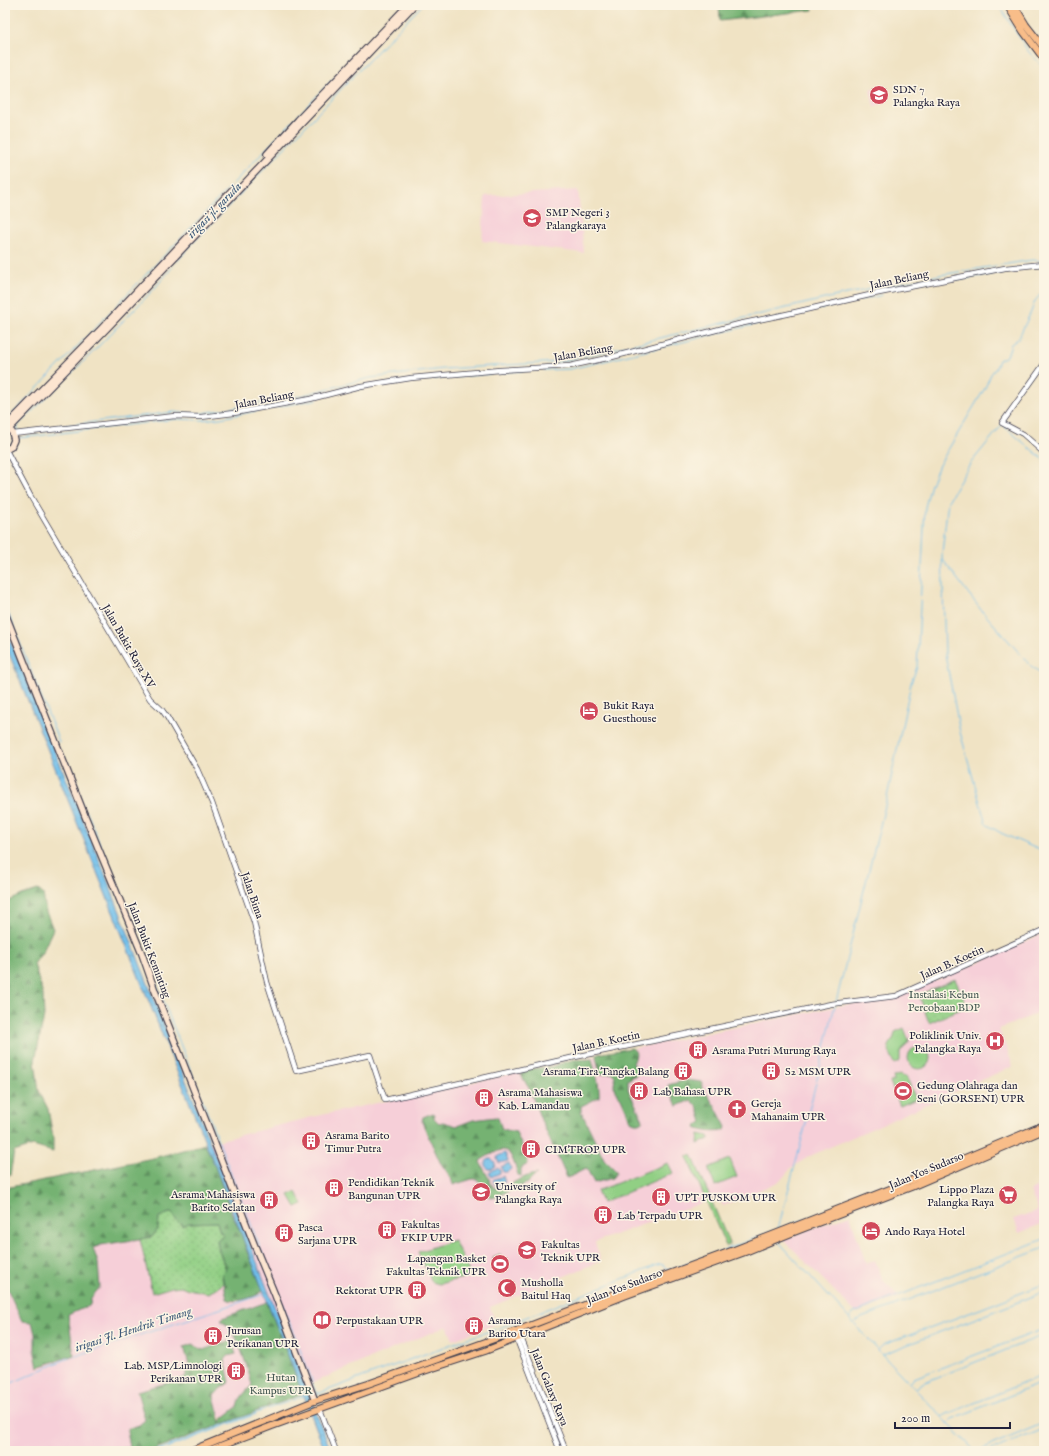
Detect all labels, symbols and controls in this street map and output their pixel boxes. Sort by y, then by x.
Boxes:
place label: SDN 7 Palangka Raya [893,83,960,110]
school or university icon: SDN 7 Palangka Raya [868,84,890,106]
water label: irigasi jl. garuda [184,179,245,242]
place label: SMP Negeri 3 Palangkaraya [546,206,610,233]
school or university icon: SMP Negeri 3 Palangkaraya [521,207,543,229]
street label: Jalan Beliang [867,267,931,293]
street label: Jalan Beliang [551,341,615,365]
street label: Jalan Beliang [232,387,296,413]
street label: Jalan Bukit Raya XV [97,600,158,692]
place label: Bukit Raya Guesthouse [603,699,656,726]
hotel icon: Bukit Raya Guesthouse [578,700,600,722]
street label: Jalan Bima [237,868,267,921]
street label: Jalan Bukit Keminting [124,898,174,1001]
street label: Jalan B. Koetin [916,943,987,984]
park label: Instalasi Kebun Percobaan BDP [908,988,981,1015]
street label: Jalan B. Koetin [569,1028,641,1056]
place label: Poliklinik Univ. Palangka Raya [909,1029,981,1056]
hospital icon: Poliklinik Univ. Palangka Raya [984,1030,1006,1052]
building icon: Asrama Putri Murung Raya [687,1039,709,1061]
place label: Asrama Putri Murung Raya [711,1044,836,1058]
building icon: Asrama Tira Tangka Balang [672,1060,694,1082]
building icon: S2 MSM UPR [760,1060,782,1082]
place label: Asrama Tira Tangka Balang [542,1065,670,1079]
place label: S2 MSM UPR [785,1065,852,1079]
place label: Gedung Olahraga dan Seni (GORSENI) UPR [917,1079,1025,1106]
building icon: Lab Bahasa UPR [628,1080,650,1102]
sports icon: Gedung Olahraga dan Seni (GORSENI) UPR [892,1080,914,1102]
place label: Lab Bahasa UPR [653,1085,732,1099]
place label: Asrama Mahasiswa Kab. Lamandau [497,1086,582,1113]
building icon: Asrama Mahasiswa Kab. Lamandau [473,1087,495,1109]
place label: Gereja Mahanaim UPR [751,1097,826,1124]
church icon: Gereja Mahanaim UPR [726,1098,748,1120]
place label: Asrama Barito Timur Putra [324,1129,389,1156]
building icon: Asrama Barito Timur Putra [300,1130,322,1152]
building icon: CIMTROP UPR [520,1138,542,1160]
place label: CIMTROP UPR [545,1143,627,1157]
street label: Jalan Yos Sudarso [885,1149,966,1194]
place label: Pendidikan Teknik Bangunan UPR [348,1176,434,1203]
building icon: Pendidikan Teknik Bangunan UPR [323,1177,345,1199]
place label: University of Palangka Raya [495,1180,562,1207]
school or university icon: University of Palangka Raya [470,1181,492,1203]
place label: Lippo Plaza Palangka Raya [927,1183,994,1210]
supermarket icon: Lippo Plaza Palangka Raya [997,1184,1019,1206]
building icon: UPT PUSKOM UPR [650,1186,672,1208]
place label: Asrama Mahasiswa Barito Selatan [170,1188,255,1215]
building icon: Asrama Mahasiswa Barito Selatan [258,1189,280,1211]
place label: UPT PUSKOM UPR [675,1191,777,1205]
building icon: Lab Terpadu UPR [592,1204,614,1226]
place label: Lab Terpadu UPR [617,1209,703,1223]
place label: Fakultas FKIP UPR [401,1218,454,1245]
building icon: Fakultas FKIP UPR [376,1219,398,1241]
hotel icon: Ando Raya Hotel [860,1220,882,1242]
place label: Pasca Sarjana UPR [298,1221,357,1248]
building icon: Pasca Sarjana UPR [273,1222,295,1244]
place label: Ando Raya Hotel [884,1225,965,1239]
place label: Fakultas Teknik UPR [541,1238,601,1265]
school or university icon: Fakultas Teknik UPR [516,1239,538,1261]
place label: Lapangan Basket Fakultas Teknik UPR [386,1252,487,1279]
sports icon: Lapangan Basket Fakultas Teknik UPR [489,1253,511,1275]
street label: Jalan Yos Sudarso [583,1266,664,1308]
place label: Musholla Baitul Haq [521,1276,571,1303]
mosque icon: Musholla Baitul Haq [496,1277,518,1299]
building icon: Rektorat UPR [406,1279,428,1301]
place label: Rektorat UPR [335,1284,404,1298]
water label: irigasi Jl. Hendrik Timang [73,1303,194,1356]
library icon: Perpustakaan UPR [311,1309,333,1331]
place label: Perpustakaan UPR [336,1314,424,1328]
place label: Asrama Barito Utara [487,1314,546,1341]
building icon: Asrama Barito Utara [463,1315,485,1337]
place label: Jurusan Perikanan UPR [225,1324,299,1351]
building icon: Jurusan Perikanan UPR [202,1325,224,1347]
street label: Jalan Galaxy Raya [526,1345,571,1428]
place label: Lab. MSP/Limnologi Perikanan UPR [124,1359,223,1386]
building icon: Lab. MSP/Limnologi Perikanan UPR [225,1360,247,1382]
park label: Hutan Kampus UPR [249,1371,313,1398]
scale bar [895,1404,1010,1430]
text: 200 m [901,1411,930,1426]

